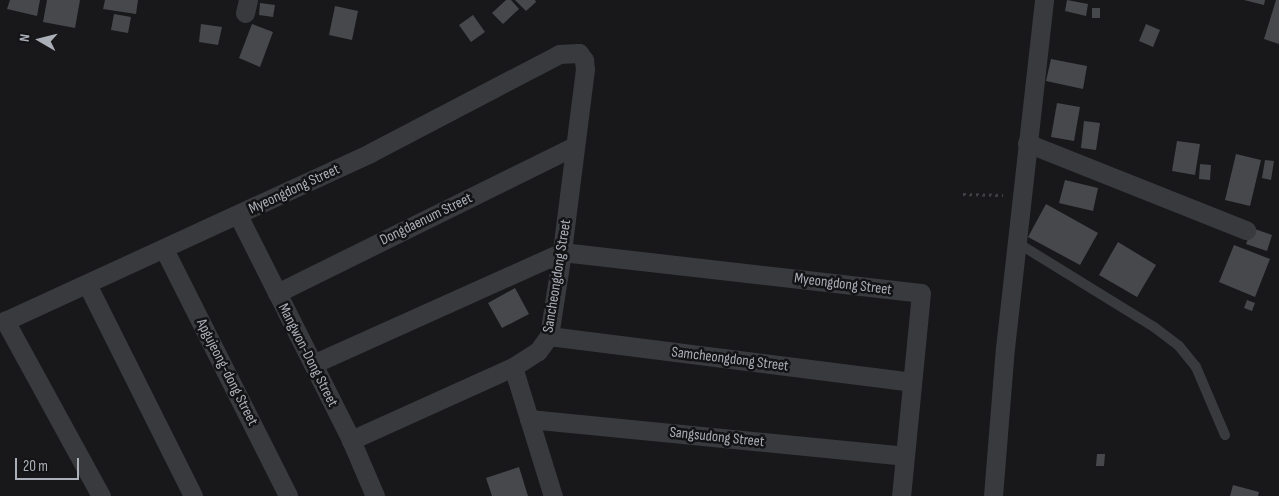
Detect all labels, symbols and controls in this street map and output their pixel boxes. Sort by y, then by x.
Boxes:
north arrow [15,15,65,65]
text: N [16,33,34,43]
street label: Myeongdong Street [246,160,342,218]
street label: Dongdaenum Street [377,189,475,249]
street label: Sancheongdong Street [539,218,575,334]
street label: Myeongdong Street [793,269,893,299]
street label: Mangwon-Dong Street [274,300,342,410]
street label: Apgujeong-dong Street [192,316,262,428]
street label: Samcheongdong Street [670,343,790,375]
street label: Sangsudong Street [669,423,765,451]
scale bar [18,448,81,480]
text: 20 m [23,457,48,476]

